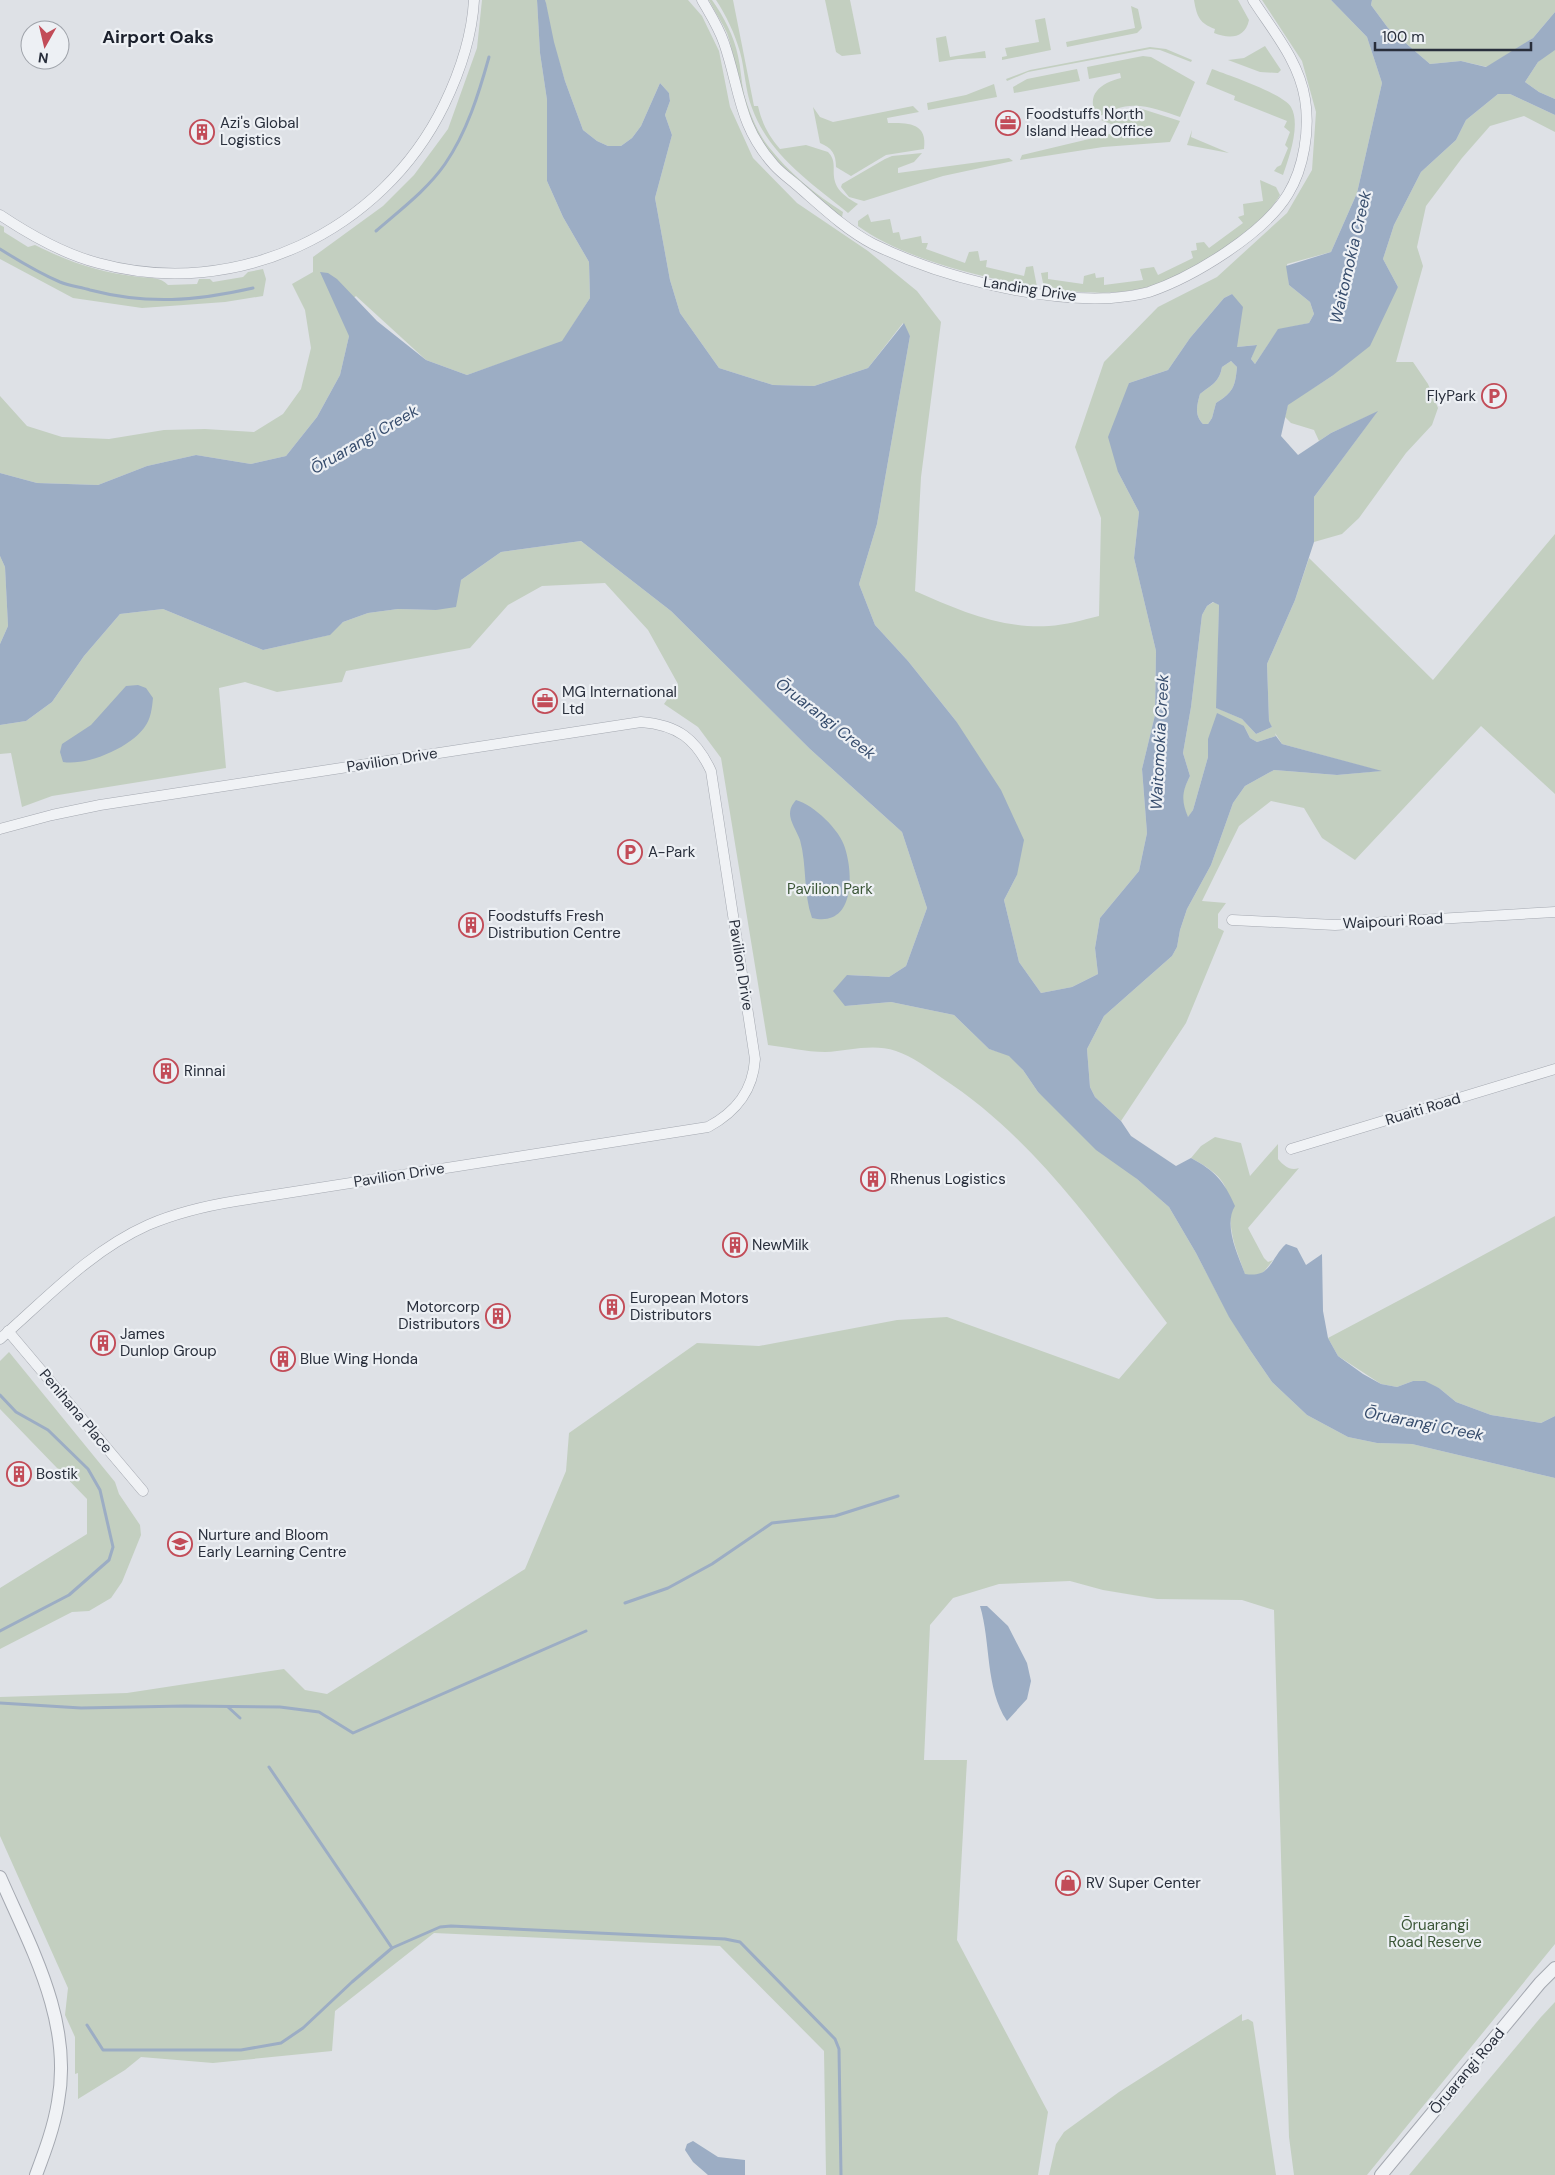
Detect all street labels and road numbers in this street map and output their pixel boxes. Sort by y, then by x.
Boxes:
street label: Landing Drive [982,272,1078,306]
street label: Pavilion Drive [345,743,439,777]
street label: Waipouri Road [1342,908,1444,934]
street label: Pavilion Drive [724,918,758,1012]
street label: Ruaiti Road [1383,1088,1463,1130]
street label: Pavilion Drive [352,1158,446,1192]
street label: Penihana Place [35,1365,117,1457]
street label: Ōruarangi Road [1425,2024,1509,2118]

